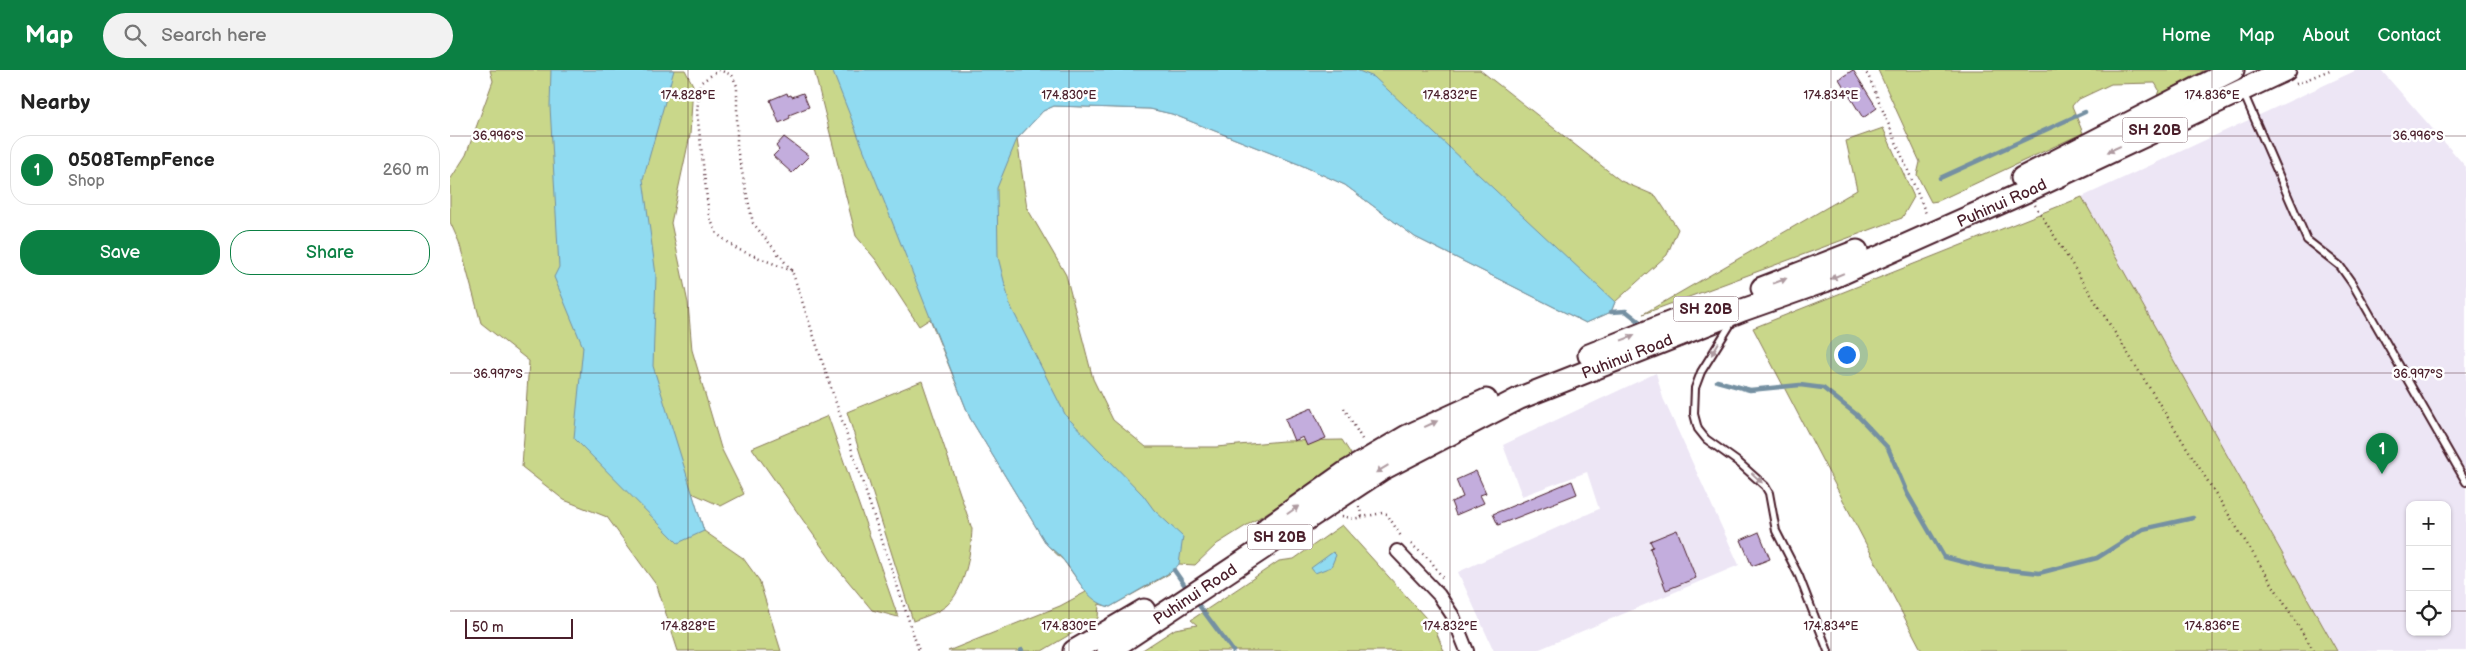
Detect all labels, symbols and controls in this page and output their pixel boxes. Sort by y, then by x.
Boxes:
search box [103,13,453,58]
text: Map [25,21,73,50]
icon: search [121,21,149,49]
text: Search here [161,24,267,47]
text: Home [2162,25,2211,46]
text: Map [2239,25,2275,46]
text: About [2303,25,2350,46]
text: Contact [2378,25,2441,46]
text: 174.828°E [661,88,715,103]
text: 174.830°E [1041,88,1097,103]
text: 174.832°E [1423,88,1477,103]
text: 174.834°E [1804,88,1859,103]
text: 174.836°E [2184,88,2240,103]
text: Nearby [20,90,90,115]
road number: SH 20B [2122,118,2188,142]
text: 36.996°S [473,129,523,144]
text: 36.996°S [2393,129,2443,144]
one-way arrow [2107,146,2121,154]
text: 0508TempFence [68,149,215,172]
text: 1 [34,161,40,180]
text: 260 m [383,161,429,180]
text: Shop [68,172,105,191]
street label: Puhinui Road [1954,175,2050,232]
button: Save [20,230,220,275]
button: Share [230,230,430,275]
one-way arrow [1830,272,1844,280]
one-way arrow [1773,277,1788,285]
road number: SH 20B [1674,296,1738,322]
street label: Puhinui Road [1579,331,1676,384]
one-way arrow [1621,334,1636,342]
your location [1834,342,1860,368]
one-way arrow [1710,343,1719,356]
text: 36.997°S [473,367,523,382]
text: 36.997°S [2393,367,2443,382]
one-way arrow [1424,420,1438,428]
pin: 1 [2366,433,2398,474]
one-way arrow [1376,465,1389,474]
one-way arrow [1751,472,1763,484]
map controls [2406,501,2451,636]
button: + [2406,501,2451,546]
one-way arrow [1287,505,1300,515]
road number: SH 20B [1248,524,1312,550]
button: − [2406,546,2451,591]
street label: Puhinui Road [1150,560,1241,629]
button: locate [2406,591,2451,636]
scale bar [465,616,572,639]
text: 50 m [472,619,504,636]
text: 174.828°E [661,619,715,634]
text: 174.830°E [1041,619,1097,634]
text: 174.832°E [1423,619,1477,634]
text: 174.834°E [1804,619,1859,634]
text: 174.836°E [2184,619,2240,634]

